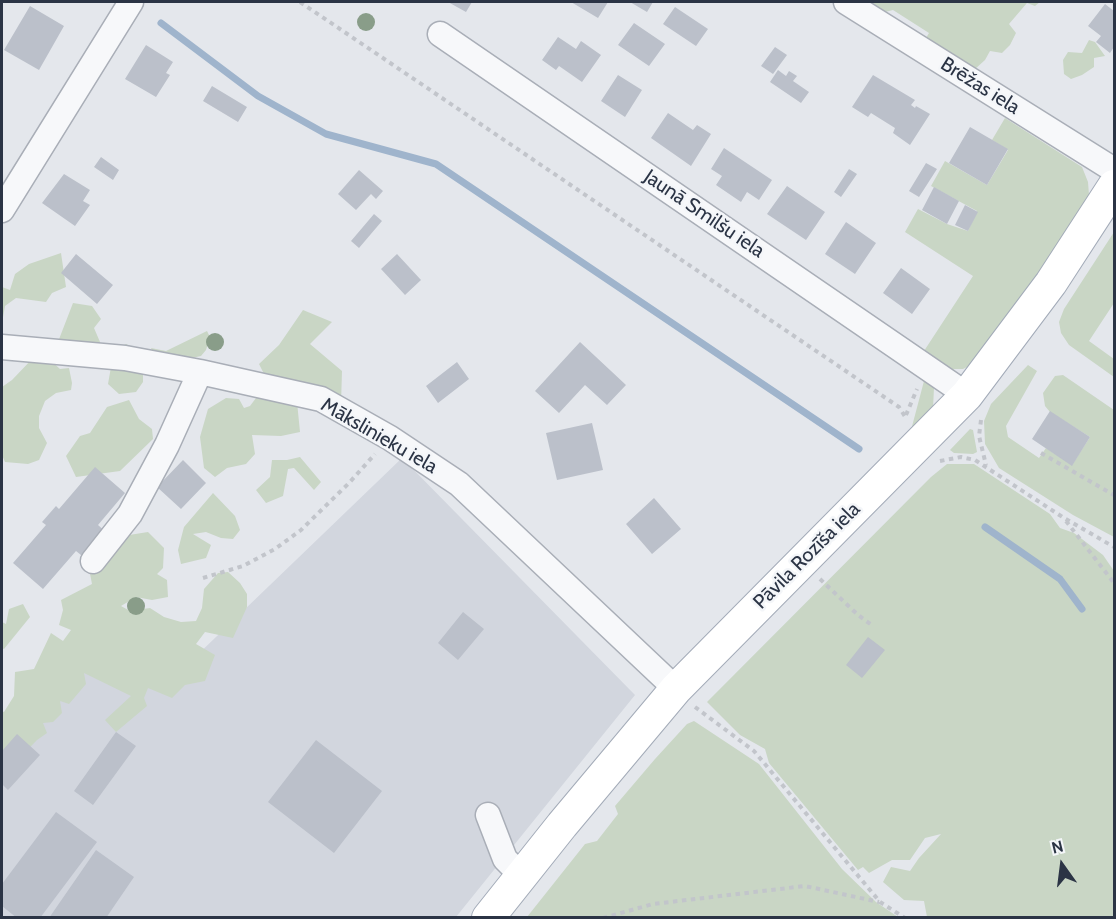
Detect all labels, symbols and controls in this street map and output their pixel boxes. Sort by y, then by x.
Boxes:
street label: Brēžas iela [936,52,1024,120]
street label: Jaunā Smilšu iela [639,165,769,263]
street label: Mākslinieku iela [317,393,441,479]
street label: Pāvila Rozīša iela [749,498,865,614]
north arrow [1032,835,1092,895]
text: N [1050,836,1065,858]

